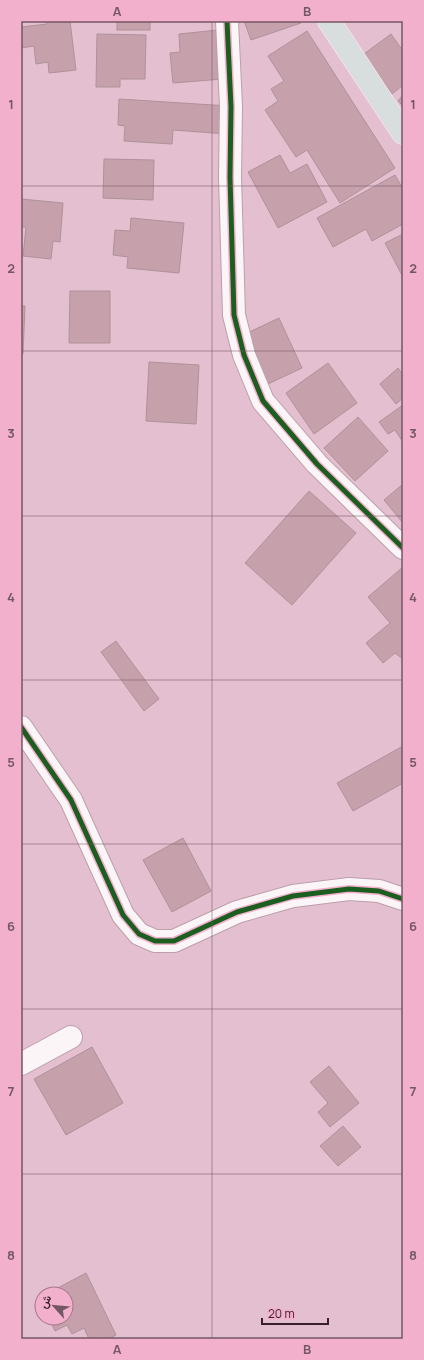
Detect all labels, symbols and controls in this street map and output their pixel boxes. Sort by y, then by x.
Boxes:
text: A [113,2,122,20]
text: B [303,2,311,20]
text: 1 [8,95,14,113]
text: 1 [410,95,416,113]
text: 2 [7,259,15,277]
text: 2 [409,259,417,277]
text: 3 [7,424,15,442]
text: 3 [409,424,417,442]
text: 4 [7,588,15,606]
text: 4 [409,588,417,606]
text: 5 [7,753,15,771]
text: 5 [409,753,417,771]
text: 6 [7,917,15,935]
text: 6 [409,917,417,935]
text: 7 [8,1082,15,1100]
text: 7 [410,1082,417,1100]
text: 8 [7,1246,15,1264]
text: 8 [409,1246,417,1264]
north arrow [34,1286,74,1326]
text: ش [35,1292,54,1311]
scale bar [262,1300,328,1326]
text: 20 m [268,1305,295,1322]
text: A [113,1340,122,1358]
text: B [303,1340,311,1358]

